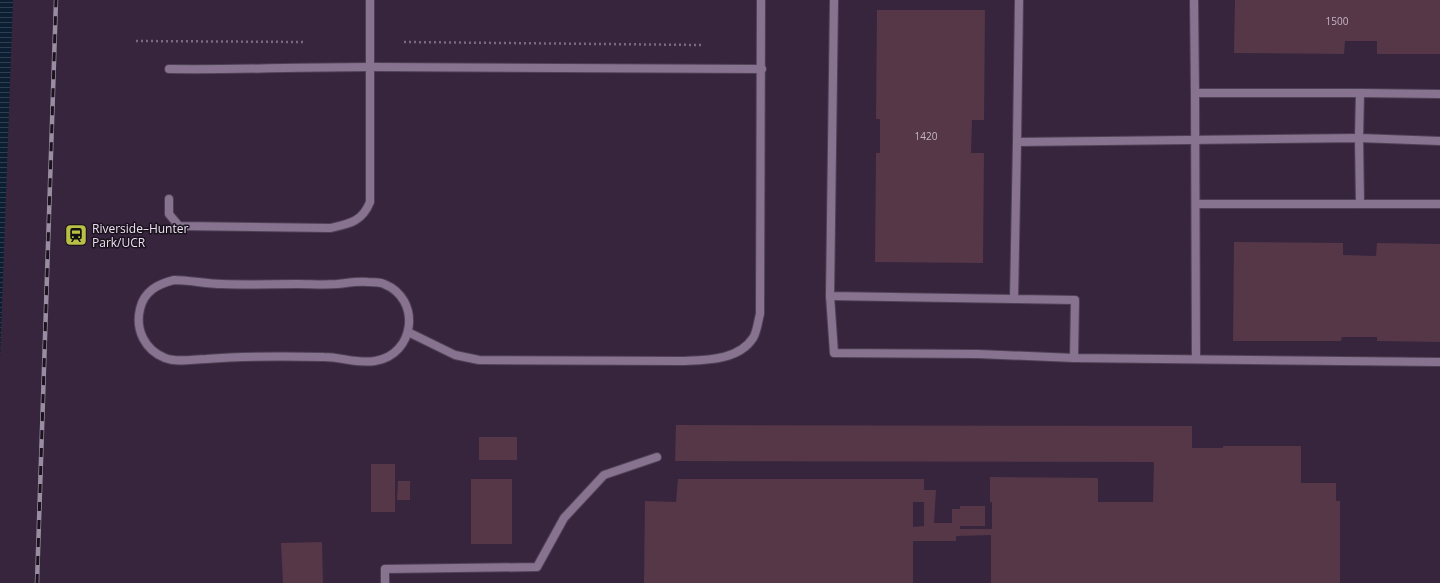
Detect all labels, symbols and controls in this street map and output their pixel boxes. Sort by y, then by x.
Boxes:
house number: 1500 [1326,14,1349,28]
house number: 1420 [915,129,938,143]
place label: Riverside–Hunter Park/UCR [92,220,188,251]
station icon: Riverside–Hunter Park/UCR [63,222,89,248]

